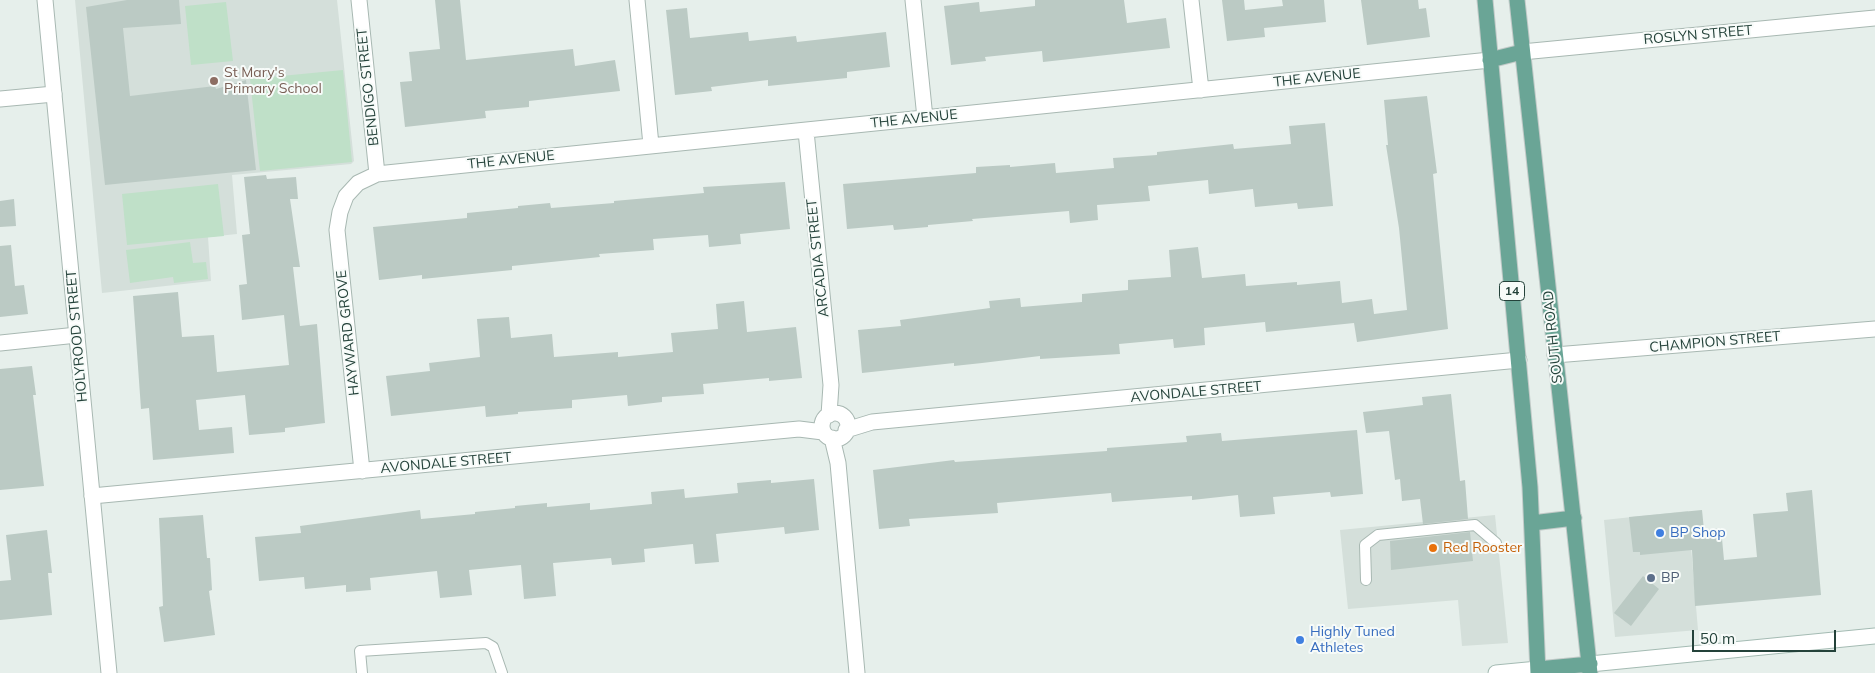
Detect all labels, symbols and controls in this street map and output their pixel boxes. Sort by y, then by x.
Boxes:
street label: ROSLYN STREET [1643,22,1753,48]
street label: BENDIGO STREET [353,27,383,147]
place label: St Mary's Primary School [224,65,322,98]
street label: THE AVENUE [1273,65,1361,91]
marker: St Mary's Primary School [208,75,220,87]
street label: THE AVENUE [870,106,958,132]
street label: THE AVENUE [467,147,555,173]
street label: ARCADIA STREET [803,198,833,318]
street label: HOLYROOD STREET [63,269,91,403]
street label: HAYWARD GROVE [333,269,363,397]
road number: 14 [1500,282,1524,300]
street label: SOUTH ROAD [1540,290,1566,384]
street label: CHAMPION STREET [1649,328,1781,356]
street label: AVONDALE STREET [1130,378,1262,406]
street label: AVONDALE STREET [380,449,512,477]
place label: BP Shop [1670,525,1726,541]
marker: BP Shop [1654,527,1666,539]
place label: Red Rooster [1443,540,1522,556]
marker: Red Rooster [1427,542,1439,554]
place label: BP [1661,570,1680,586]
marker: BP [1645,572,1657,584]
scale bar [1695,620,1839,652]
place label: Highly Tuned Athletes [1310,624,1395,656]
text: 50 m [1700,629,1735,648]
marker: Highly Tuned Athletes [1294,634,1306,646]

